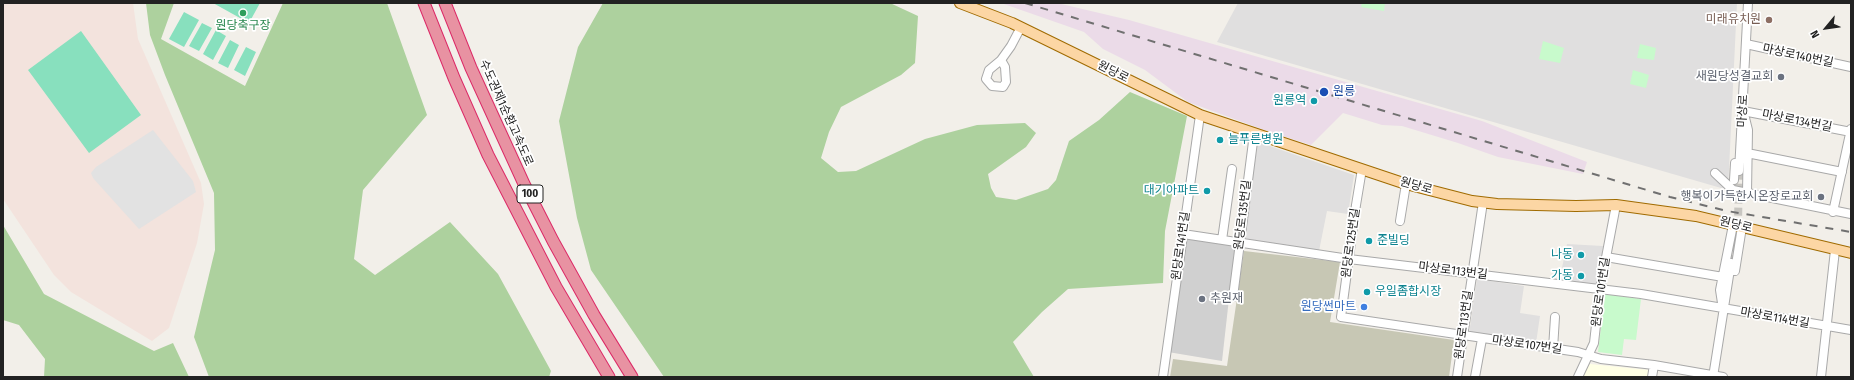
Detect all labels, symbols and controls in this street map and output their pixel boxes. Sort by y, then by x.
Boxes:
marker: 원당축구장 [238,8,248,18]
north arrow [1806,8,1846,48]
place label: 미래유치원 [1706,13,1761,27]
marker: 미래유치원 [1764,15,1774,25]
place label: 원당축구장 [215,19,271,33]
text: N [1808,28,1822,40]
street label: 마상로140번길 [1761,41,1835,71]
street label: 수도권제1순환고속도로 [476,58,536,168]
street label: 원당로 [1095,58,1131,86]
place label: 새원당성결교회 [1696,70,1773,84]
marker: 새원당성결교회 [1776,72,1786,82]
place label: 원릉 [1333,85,1355,99]
marker: 원릉 [1318,86,1330,98]
place label: 원릉역 [1273,94,1306,108]
street label: 마상로 [1735,94,1751,128]
marker: 원릉역 [1309,96,1319,106]
street label: 마상로134번길 [1761,107,1833,135]
place label: 늘푸른병원 [1228,133,1283,147]
marker: 늘푸른병원 [1215,135,1225,145]
street label: 원당로 [1398,175,1434,197]
street label: 원당로135번길 [1232,179,1254,251]
place label: 대기아파트 [1144,184,1199,198]
road number: 100 [517,185,543,203]
marker: 대기아파트 [1202,186,1212,196]
place label: 행복이가득한시온장로교회 [1681,190,1813,204]
marker: 행복이가득한시온장로교회 [1816,192,1826,202]
street label: 원당로125번길 [1339,207,1363,279]
street label: 원당로141번길 [1169,210,1193,282]
street label: 원당로 [1718,214,1754,236]
place label: 준빌딩 [1377,234,1410,248]
marker: 준빌딩 [1364,236,1374,246]
place label: 나동 [1551,248,1573,262]
marker: 나동 [1576,250,1586,260]
street label: 원당로101번길 [1589,256,1613,328]
street label: 마상로113번길 [1417,260,1489,282]
place label: 가동 [1551,269,1573,283]
marker: 가동 [1576,271,1586,281]
place label: 우일좀합시장 [1375,285,1441,299]
marker: 우일좀합시장 [1362,287,1372,297]
street label: 원당로113번길 [1452,289,1476,361]
place label: 추원재 [1210,292,1243,306]
marker: 추원재 [1197,294,1207,304]
place label: 원당썬마트 [1301,300,1356,314]
marker: 원당썬마트 [1359,302,1369,312]
street label: 마상로114번길 [1739,305,1811,331]
street label: 마상로107번길 [1491,333,1563,357]

